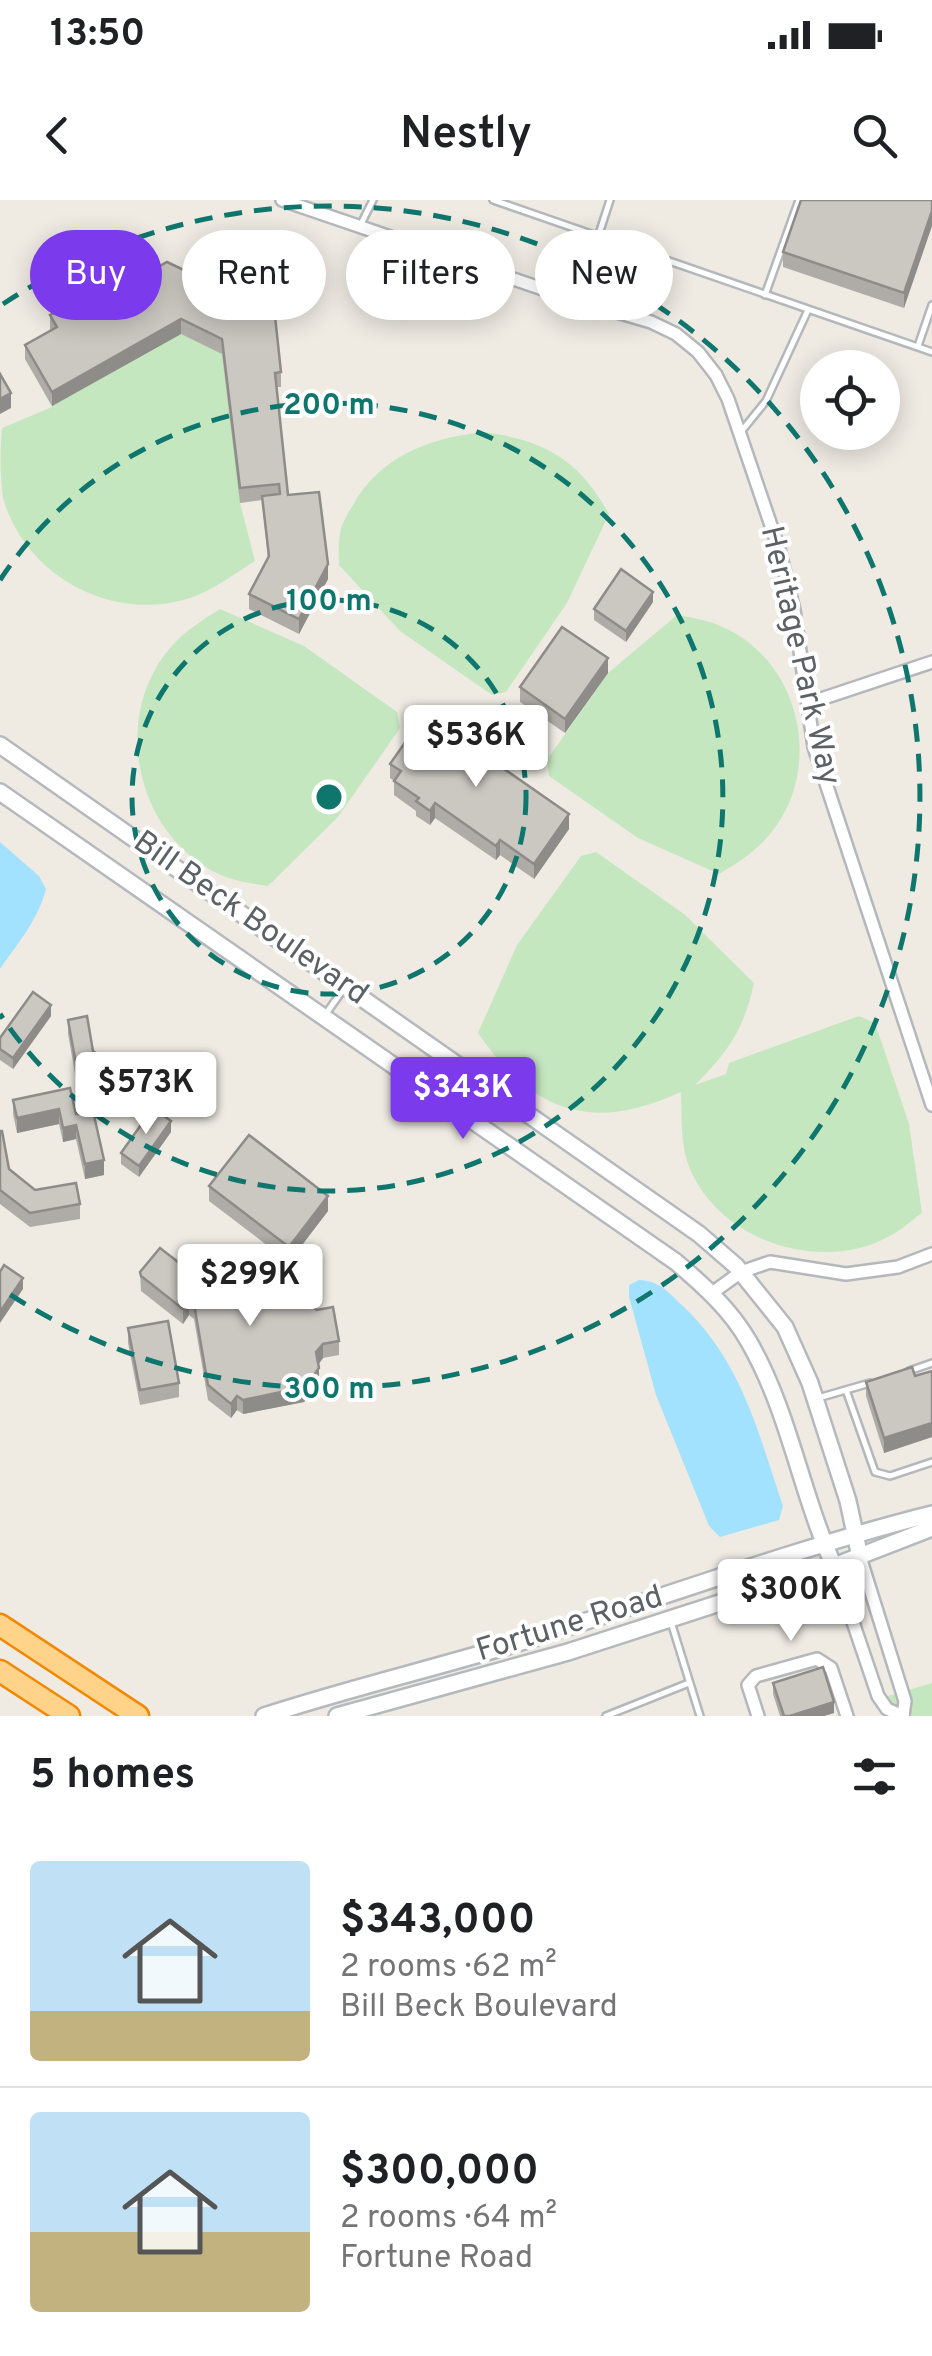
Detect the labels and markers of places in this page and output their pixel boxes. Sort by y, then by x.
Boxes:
pin: $536K [406,705,546,790]
centre of rings [311,779,347,815]
pin: $573K [76,1052,216,1137]
pin: $343K [393,1057,533,1142]
pin: $299K [180,1244,320,1329]
pin: $300K [721,1559,861,1644]

